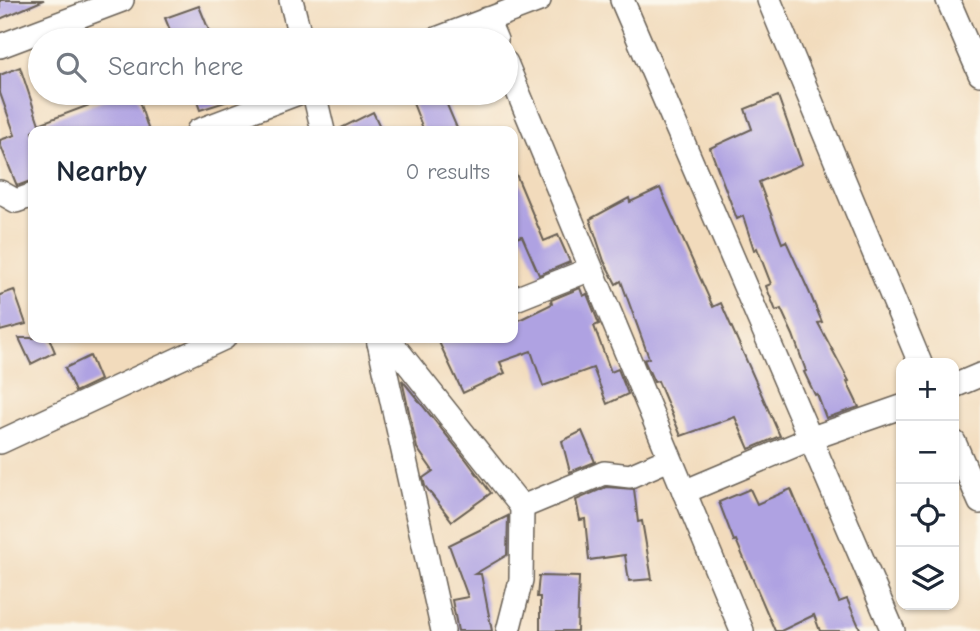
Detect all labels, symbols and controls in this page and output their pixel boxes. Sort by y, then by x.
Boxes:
search box [28,28,518,105]
icon: search [52,48,90,86]
text: Search here [108,52,243,82]
text: Nearby [56,154,147,189]
text: 0 results [406,158,490,185]
map controls [896,358,959,610]
button: + [896,358,959,421]
button: − [896,421,959,484]
button: locate [896,484,959,547]
button: layers [896,547,959,610]

